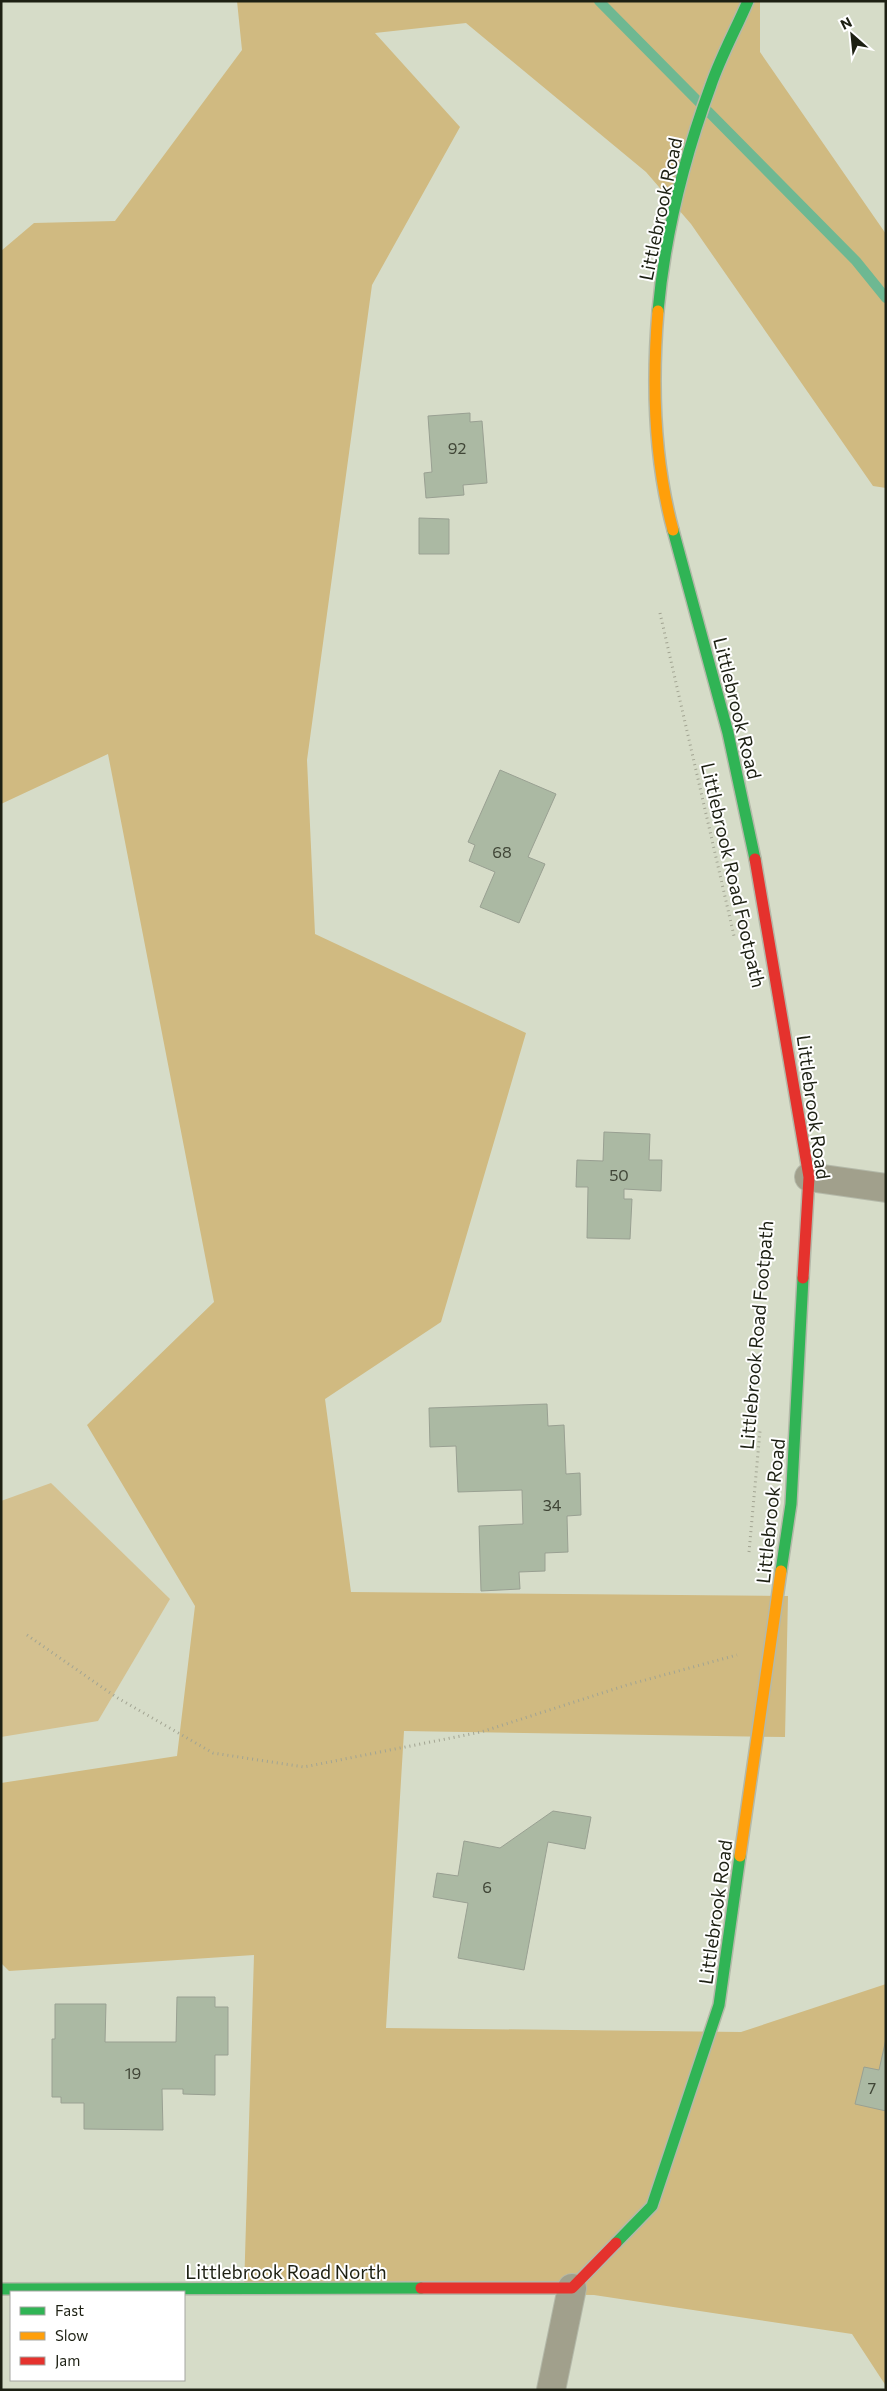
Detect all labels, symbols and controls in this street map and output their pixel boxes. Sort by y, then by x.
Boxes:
north arrow [827,10,877,60]
text: N [837,13,854,33]
street label: Littlebrook Road [634,135,686,283]
house number: 92 [448,438,466,457]
street label: Littlebrook Road [709,635,767,781]
street label: Littlebrook Road Footpath [697,760,771,990]
house number: 68 [492,842,512,861]
street label: Littlebrook Road [792,1033,836,1181]
house number: 50 [609,1165,629,1184]
street label: Littlebrook Road Footpath [735,1219,777,1451]
street label: Littlebrook Road [751,1437,789,1585]
house number: 34 [543,1495,562,1514]
street label: Littlebrook Road [693,1838,737,1986]
house number: 6 [482,1877,492,1896]
house number: 19 [125,2063,141,2082]
house number: 7 [868,2078,876,2097]
street label: Littlebrook Road North [185,2260,387,2283]
legend [10,2291,185,2381]
text: Fast [55,2301,84,2319]
text: Slow [55,2326,88,2344]
text: Jam [55,2351,80,2369]

